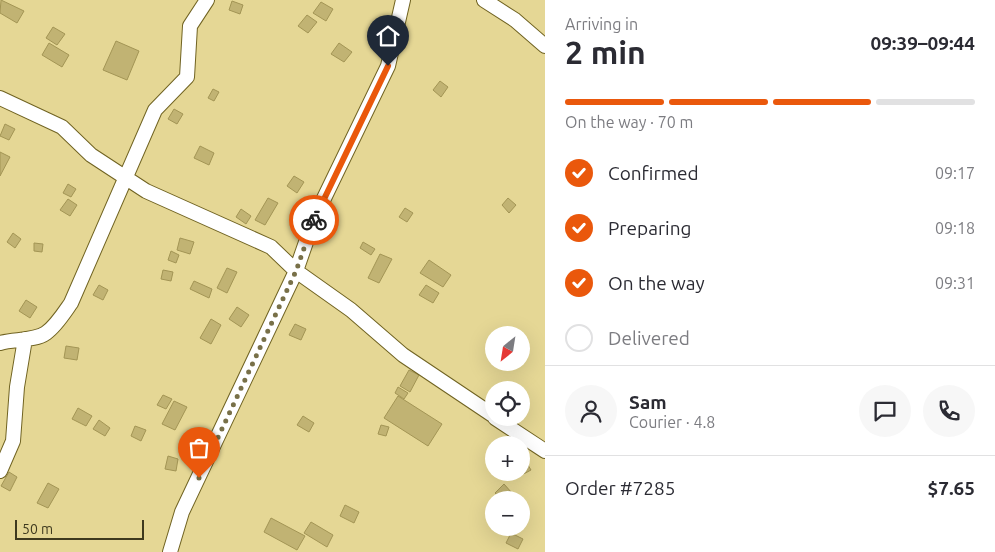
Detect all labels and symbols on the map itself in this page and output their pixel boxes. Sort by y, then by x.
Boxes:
pin [367,15,409,66]
courier [289,195,339,245]
north arrow [485,326,530,371]
pin [178,427,220,478]
scale bar [15,517,144,540]

